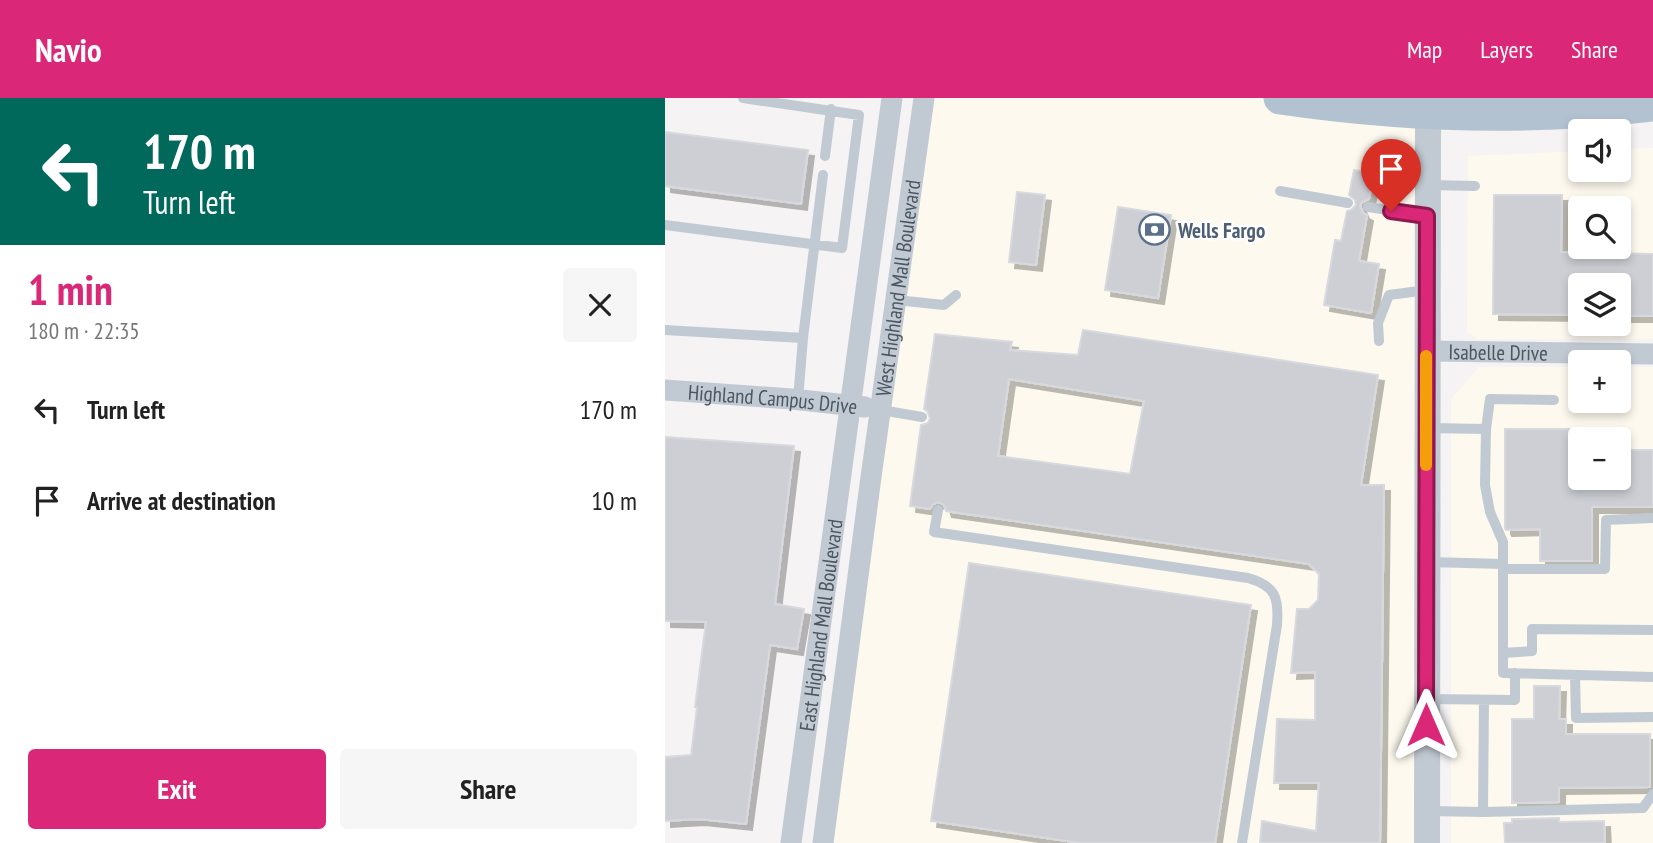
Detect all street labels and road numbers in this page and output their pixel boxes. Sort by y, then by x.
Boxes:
street label: West Highland Mall Boulevard [869,178,926,398]
street label: Isabelle Drive [1448,338,1548,366]
street label: Highland Campus Drive [687,378,859,420]
street label: East Highland Mall Boulevard [793,517,848,733]

